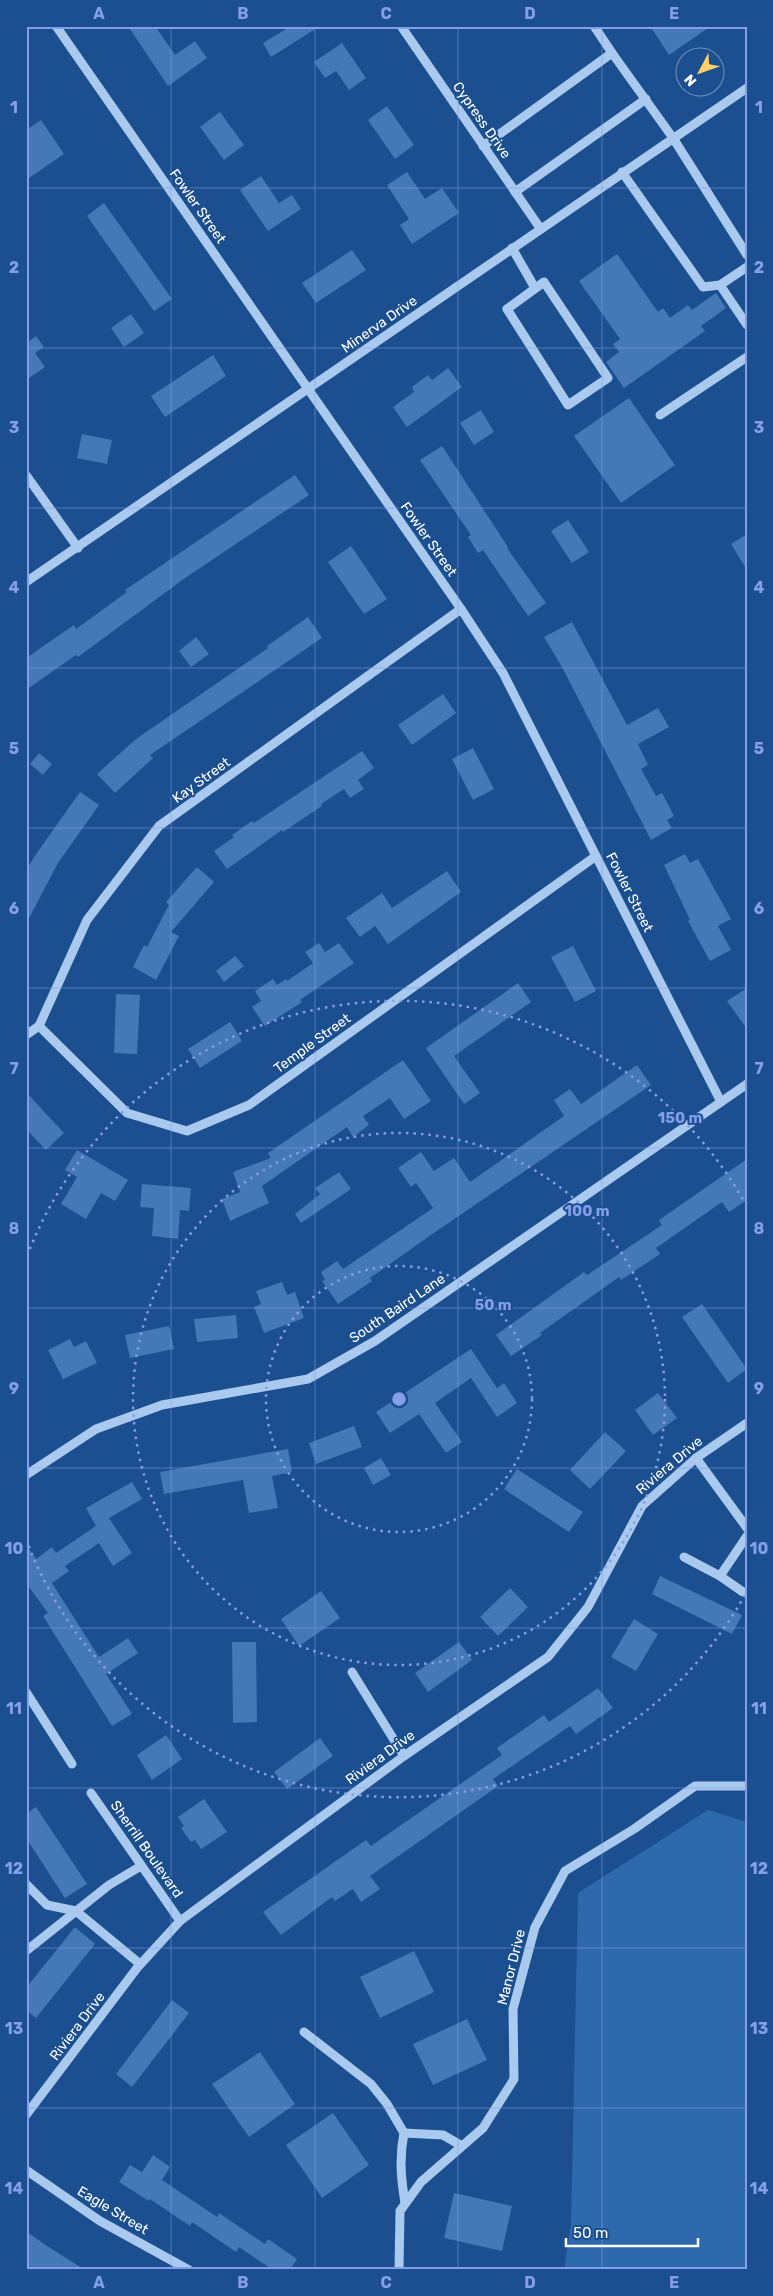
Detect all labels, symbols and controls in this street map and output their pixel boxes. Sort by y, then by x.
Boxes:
text: A [93,4,105,23]
text: B [237,4,249,23]
text: C [380,4,392,23]
text: D [524,4,536,23]
text: E [669,4,679,23]
north arrow [676,48,726,98]
text: N [681,71,700,90]
street label: Cypress Drive [449,79,514,162]
text: 1 [10,98,18,117]
text: 1 [755,98,763,117]
street label: Fowler Street [166,166,230,247]
text: 2 [9,258,19,277]
text: 2 [754,258,764,277]
street label: Minerva Drive [338,292,421,357]
text: 3 [9,418,19,437]
text: 3 [754,418,764,437]
street label: Fowler Street [397,499,461,580]
text: 4 [9,578,20,597]
text: 4 [754,578,765,597]
text: 5 [9,739,19,758]
text: 5 [754,739,764,758]
street label: Kay Street [169,753,234,807]
street label: Fowler Street [602,849,657,935]
text: 6 [9,899,19,918]
text: 6 [754,899,764,918]
street label: Temple Street [271,1010,354,1077]
text: 7 [9,1059,19,1078]
text: 7 [754,1059,764,1078]
text: 150 m [658,1109,702,1127]
text: 100 m [565,1202,609,1220]
text: 8 [9,1219,20,1238]
text: 8 [754,1219,765,1238]
street label: South Baird Lane [346,1270,449,1347]
text: 50 m [475,1296,511,1314]
text: 9 [9,1379,19,1398]
text: 9 [754,1379,764,1398]
centre of rings [390,1390,408,1408]
street label: Riviera Drive [633,1433,706,1498]
text: 10 [5,1539,24,1558]
text: 10 [750,1539,769,1558]
text: 11 [6,1699,22,1718]
text: 11 [751,1699,767,1718]
street label: Riviera Drive [342,1726,418,1788]
street label: Sherrill Boulevard [107,1797,186,1901]
text: 12 [5,1859,23,1878]
text: 12 [750,1859,768,1878]
street label: Manor Drive [494,1927,529,2007]
street label: Riviera Drive [46,1988,109,2064]
text: 13 [5,2019,23,2038]
text: 13 [750,2019,768,2038]
text: 14 [5,2179,24,2198]
text: 14 [750,2179,769,2198]
street label: Eagle Street [74,2183,152,2239]
scale bar [566,2216,698,2248]
text: 50 m [573,2224,608,2242]
text: A [93,2273,105,2292]
text: B [237,2273,249,2292]
text: C [380,2273,392,2292]
text: D [524,2273,536,2292]
text: E [669,2273,679,2292]

